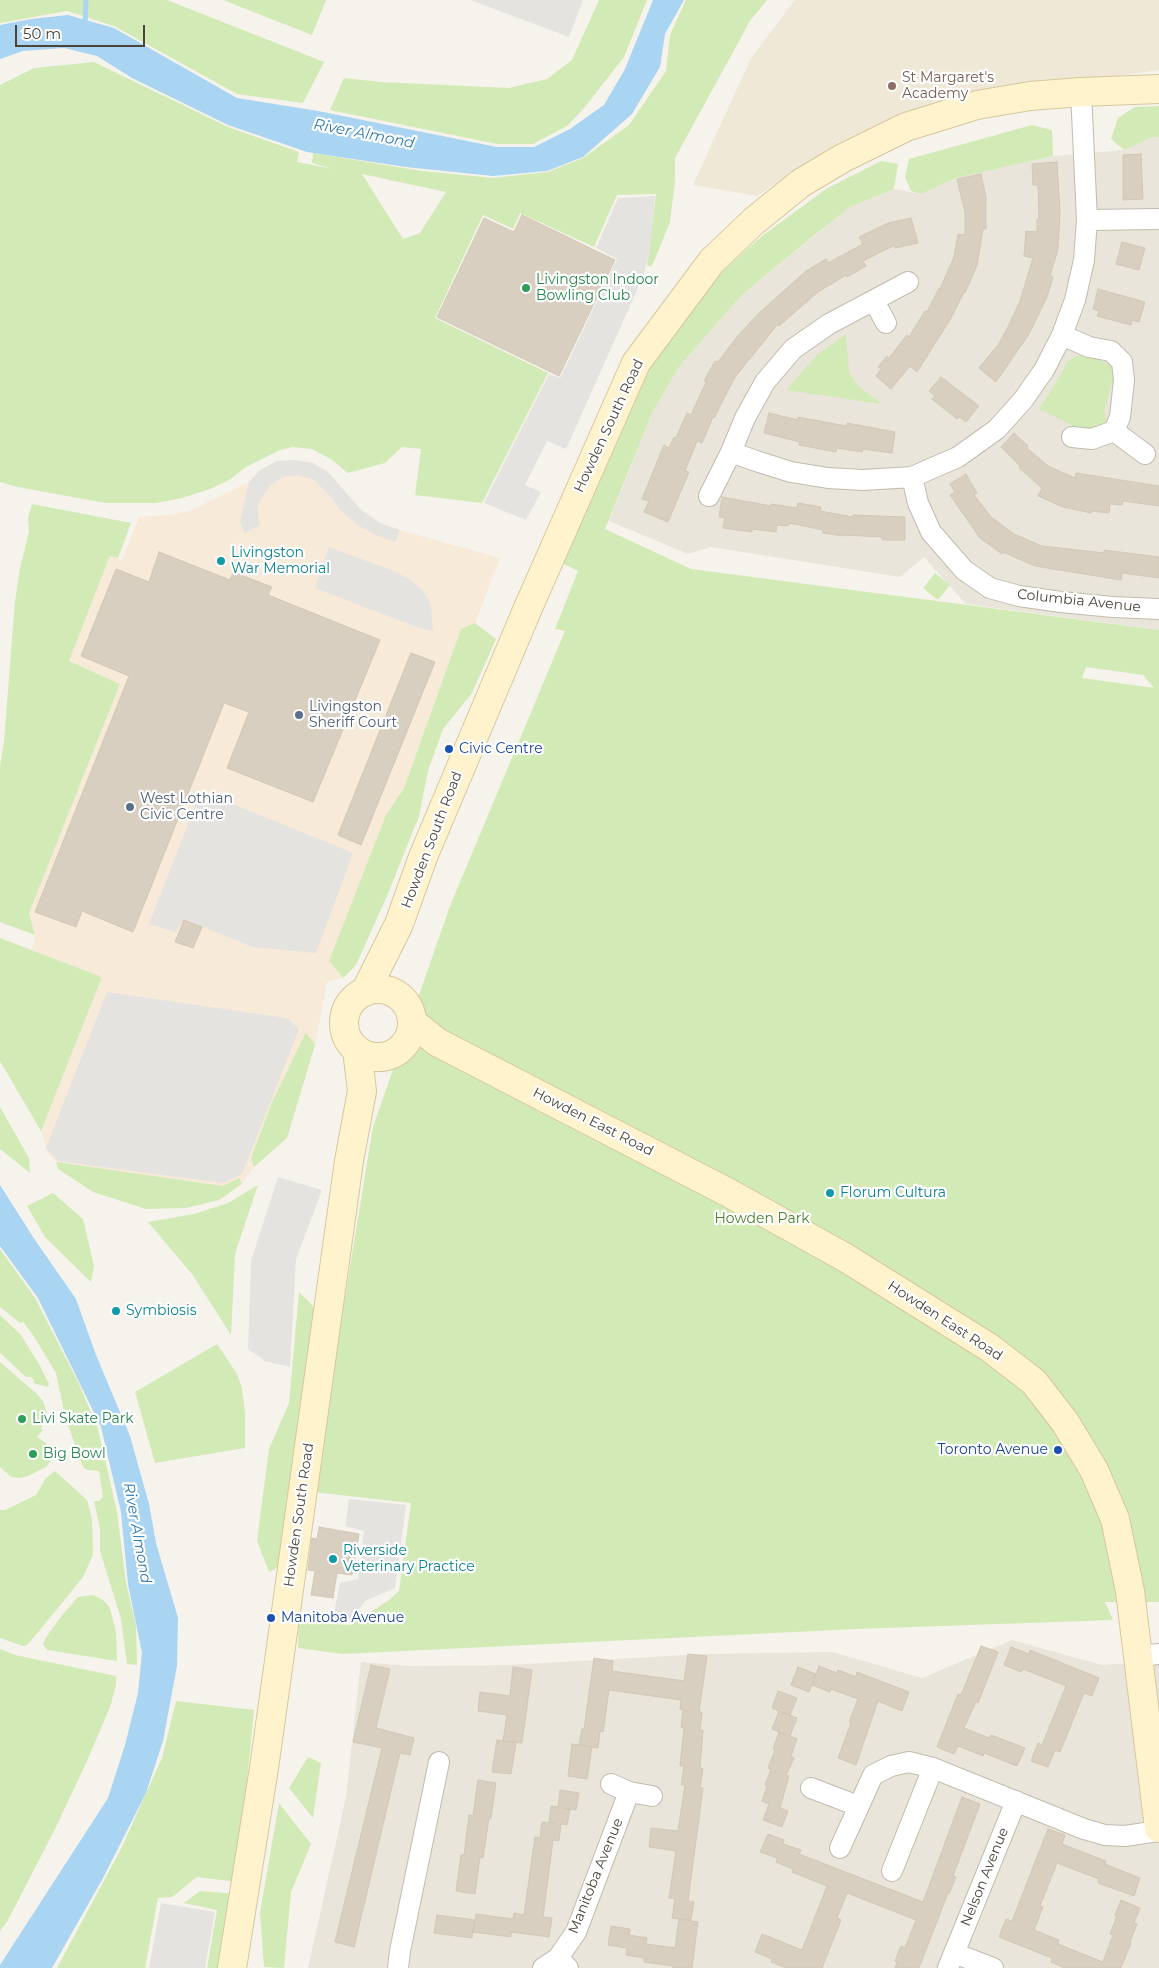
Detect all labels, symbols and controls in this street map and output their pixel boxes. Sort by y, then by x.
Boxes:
scale bar [18,15,148,47]
text: 50 m [23,24,61,43]
place label: St Margaret's Academy [902,70,994,102]
marker: St Margaret's Academy [886,80,898,92]
water label: River Almond [312,115,416,153]
place label: Livingston Indoor Bowling Club [536,272,659,304]
marker: Livingston Indoor Bowling Club [520,282,532,294]
street label: Howden South Road [571,357,647,495]
place label: Livingston War Memorial [231,545,330,578]
marker: Livingston War Memorial [215,555,227,567]
street label: Columbia Avenue [1016,586,1142,616]
place label: Livingston Sheriff Court [309,699,397,732]
marker: Livingston Sheriff Court [293,709,305,721]
place label: Civic Centre [459,741,543,757]
marker: Civic Centre [443,743,455,755]
street label: Howden South Road [398,769,466,911]
place label: West Lothian Civic Centre [140,791,233,824]
marker: West Lothian Civic Centre [124,801,136,813]
street label: Howden East Road [530,1084,656,1160]
place label: Florum Cultura [840,1185,946,1201]
marker: Florum Cultura [824,1187,836,1199]
park label: Howden Park [714,1211,810,1227]
street label: Howden East Road [884,1278,1006,1364]
place label: Symbiosis [126,1303,197,1319]
marker: Symbiosis [110,1305,122,1317]
place label: Livi Skate Park [32,1411,134,1427]
marker: Livi Skate Park [16,1413,28,1425]
street label: Howden South Road [281,1442,317,1588]
place label: Toronto Avenue [938,1442,1048,1458]
marker: Toronto Avenue [1052,1444,1064,1456]
place label: Big Bowl [43,1446,106,1462]
marker: Big Bowl [27,1448,39,1460]
water label: River Almond [119,1481,155,1585]
place label: Riverside Veterinary Practice [343,1543,475,1575]
marker: Riverside Veterinary Practice [327,1553,339,1565]
place label: Manitoba Avenue [281,1610,404,1626]
marker: Manitoba Avenue [265,1612,277,1624]
street label: Manitoba Avenue [565,1816,627,1936]
street label: Nelson Avenue [958,1825,1012,1929]

